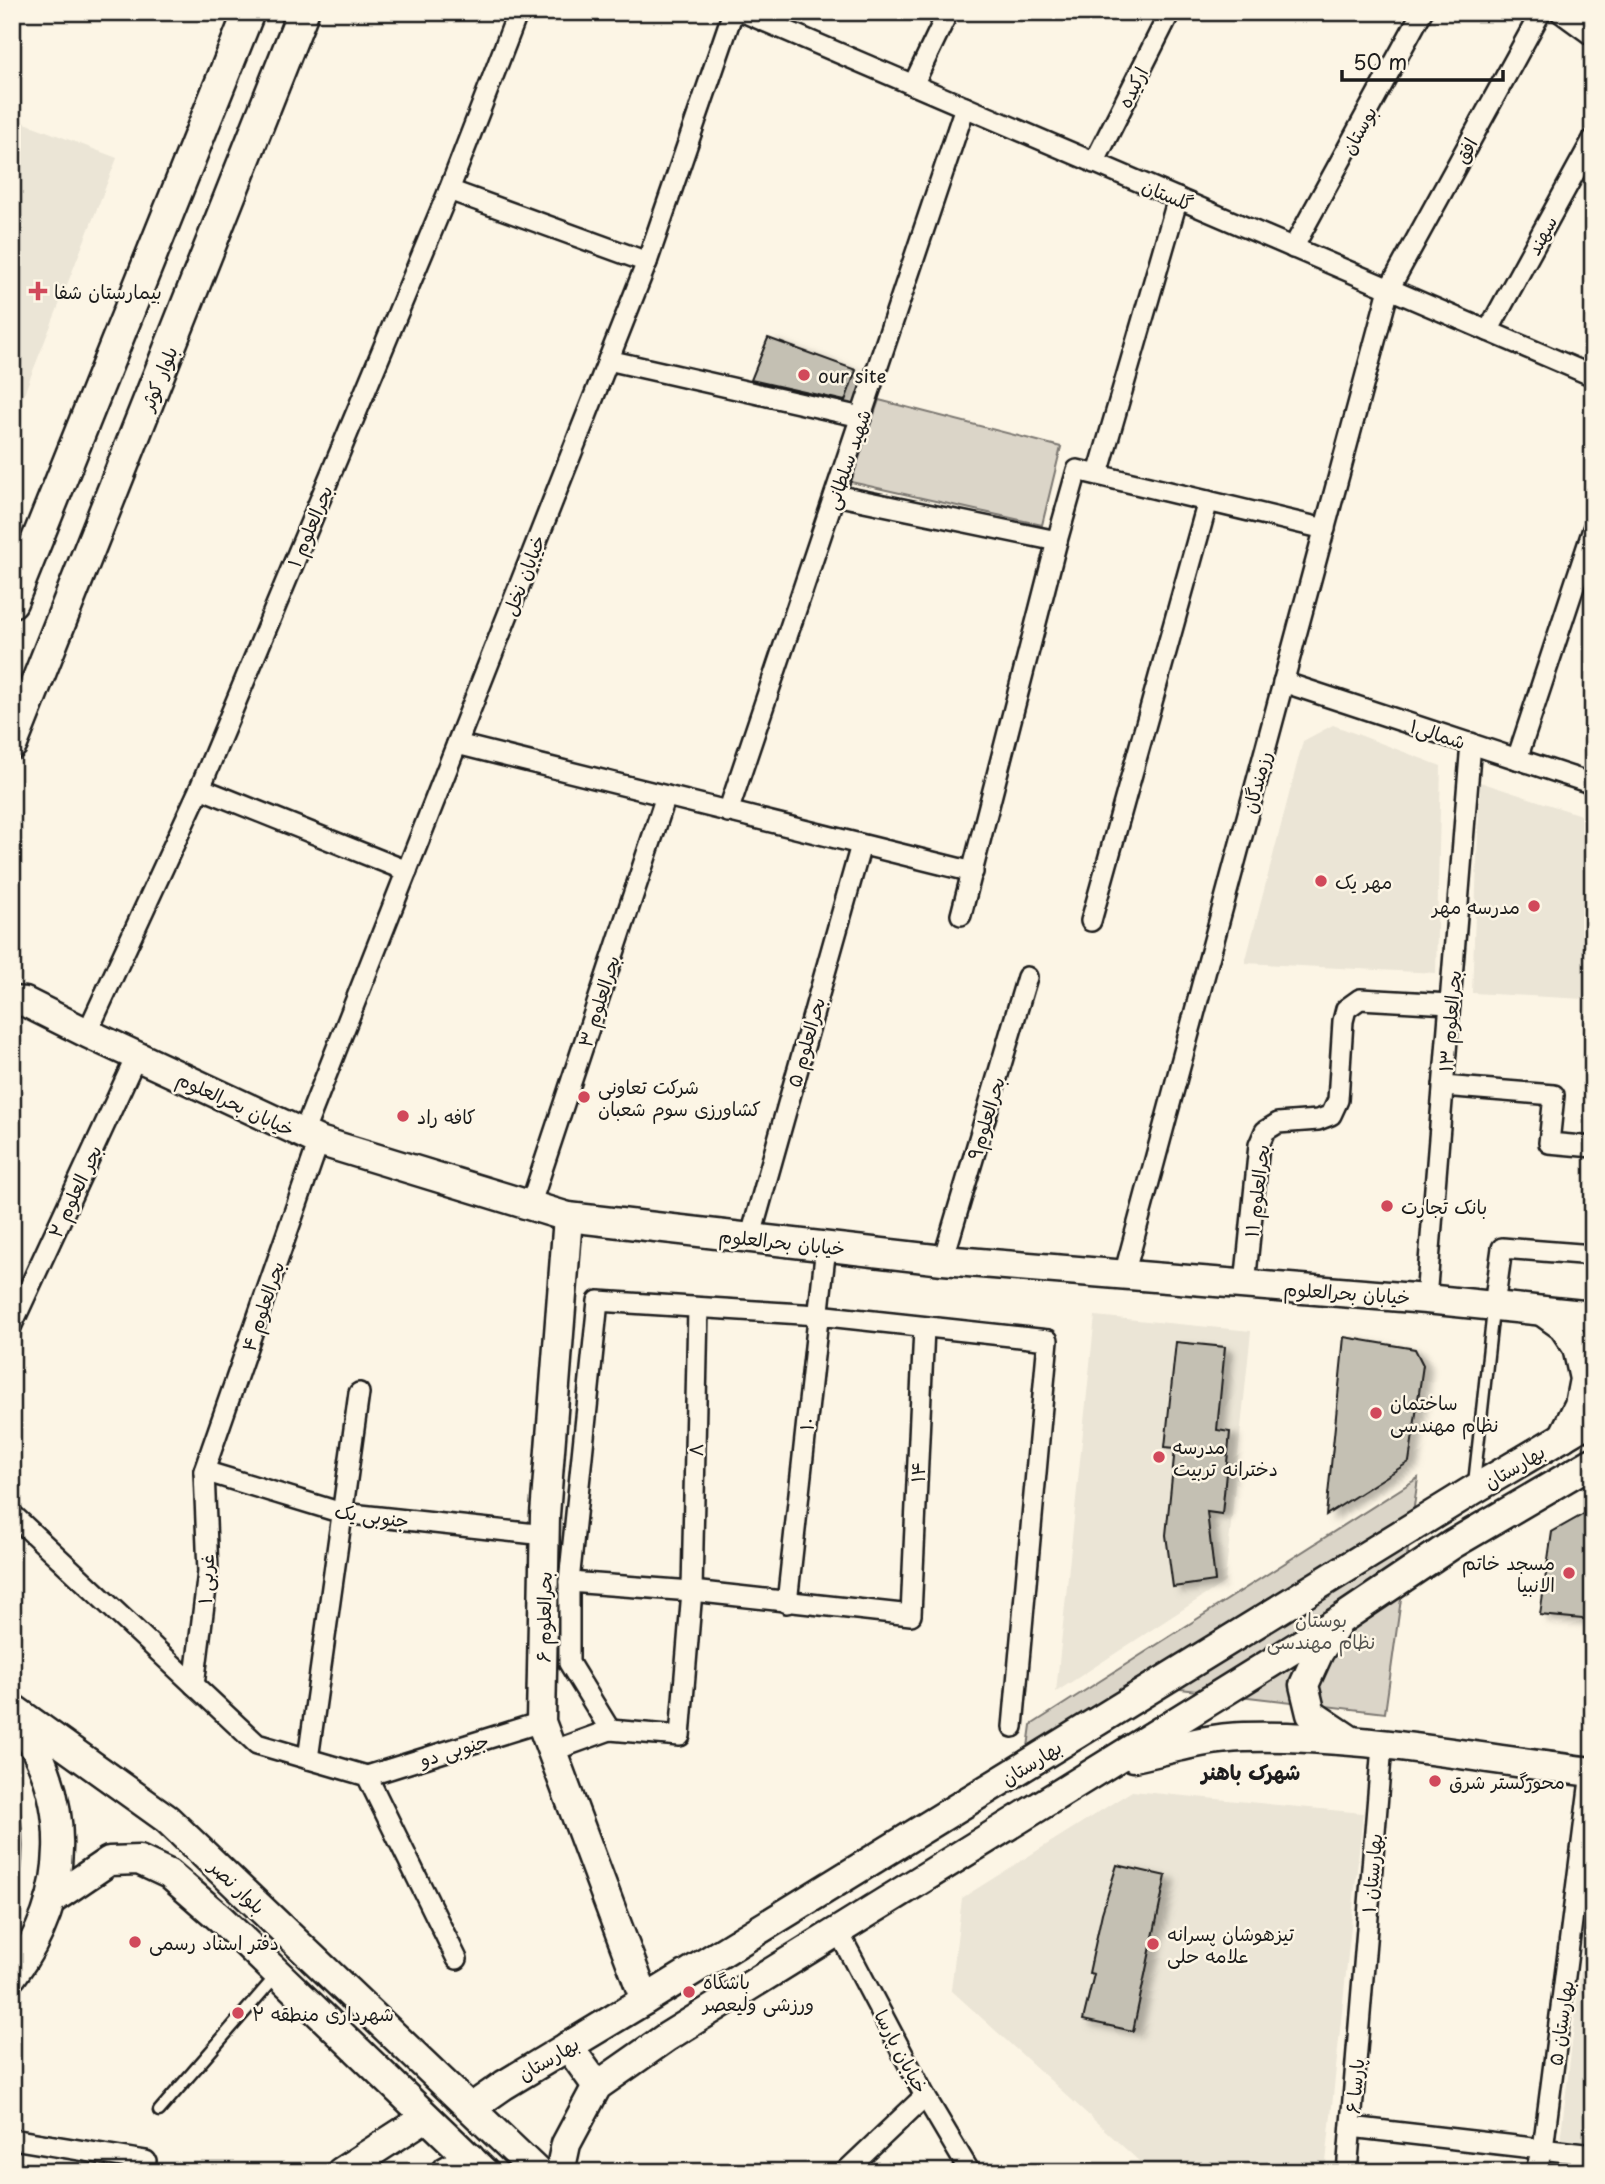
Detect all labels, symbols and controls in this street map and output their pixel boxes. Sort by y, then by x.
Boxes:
scale bar [1342,38,1504,82]
text: 50 m [1353,45,1407,77]
street label: ارکیده [1110,62,1154,112]
street label: بوستان [1333,101,1383,159]
street label: افق [1447,132,1483,168]
street label: گلستان [1138,171,1198,217]
street label: سهند [1519,210,1563,260]
place label: بیمارستان شفا [54,277,162,305]
marker: بیمارستان شفا [28,281,48,301]
street label: بلوار کوثر [132,342,184,416]
place label: our site [818,361,887,389]
marker: our site [796,367,812,383]
street label: شهید سلطانی [817,405,877,513]
street label: بحرالعلوم ۱ [279,481,341,572]
street label: خیابان نخل [495,530,551,620]
street label: شمالی۱ [1407,711,1469,755]
street label: رزمندگان [1234,748,1278,816]
place label: مهر یک [1335,867,1392,895]
marker: مهر یک [1313,873,1329,889]
place label: مدرسه مهر [1430,892,1520,920]
marker: مدرسه مهر [1526,898,1542,914]
street label: بحرالعلوم ۳ [570,951,628,1051]
street label: بحرالعلوم ۱۳ [1431,969,1469,1073]
street label: بحرالعلوم ۵ [779,994,833,1091]
street label: خیابان بحرالعلوم [172,1064,299,1144]
place label: شرکت تعاونی کشاورزی سوم شعبان [598,1072,761,1124]
street label: بحرالعلوم۹ [959,1073,1013,1164]
marker: شرکت تعاونی کشاورزی سوم شعبان [576,1089,592,1105]
place label: کافه راد [417,1102,476,1130]
marker: کافه راد [395,1108,411,1124]
street label: بحر العلوم ۲ [40,1140,110,1243]
street label: بحرالعلوم ۱۱ [1236,1143,1278,1239]
place label: بانک تجارت [1401,1192,1487,1220]
marker: بانک تجارت [1379,1198,1395,1214]
street label: خیابان بحرالعلوم [717,1220,846,1264]
street label: بحرالعلوم ۴ [233,1257,292,1356]
street label: خیابان بحرالعلوم [1283,1274,1411,1312]
place label: ساختمان نظام مهندسی [1390,1388,1499,1440]
marker: ساختمان نظام مهندسی [1368,1405,1384,1421]
street label: ۱۰ [791,1416,821,1432]
place label: مدرسه دخترانه تربیت [1173,1432,1278,1482]
street label: بهارستان [1478,1437,1550,1495]
street label: ۸ [681,1443,709,1457]
marker: مدرسه دخترانه تربیت [1151,1449,1167,1465]
street label: ۱۴ [903,1461,931,1483]
street label: جنوبی یک [333,1496,411,1534]
place label: مسجد خاتم الانبیا [1462,1548,1555,1598]
street label: غربی ۱ [190,1553,220,1605]
marker: مسجد خاتم الانبیا [1561,1565,1577,1581]
street label: بحرالعلوم ۶ [528,1571,560,1663]
park label: بوستان نظام مهندسی [1267,1605,1375,1657]
street label: جنوبی دو [414,1725,492,1773]
street label: بهارستان [995,1732,1067,1792]
district label: شهرک باهنر [1200,1755,1300,1787]
place label: محورگستر شرق [1449,1767,1565,1795]
marker: محورگستر شرق [1427,1773,1443,1789]
street label: بهارستان ۱ [1354,1832,1388,1914]
street label: بلوار نصر [202,1851,272,1920]
place label: تیزهوشان پسرانه علامه حلی [1167,1919,1295,1969]
place label: دفتر اسناد رسمی [149,1928,279,1956]
marker: دفتر اسناد رسمی [127,1934,143,1950]
marker: تیزهوشان پسرانه علامه حلی [1145,1936,1161,1952]
place label: باشگاه ورزشی ولیعصر [701,1967,814,2017]
street label: بهارستان ۵ [1540,1978,1580,2068]
marker: باشگاه ورزشی ولیعصر [681,1984,697,2000]
place label: شهرداری منطقه ۲ [252,1999,394,2027]
street label: خیابان پارسا [868,2004,936,2098]
marker: شهرداری منطقه ۲ [230,2005,246,2021]
street label: بهارستان [512,2029,584,2087]
street label: پارسا ۶ [1338,2057,1370,2115]

